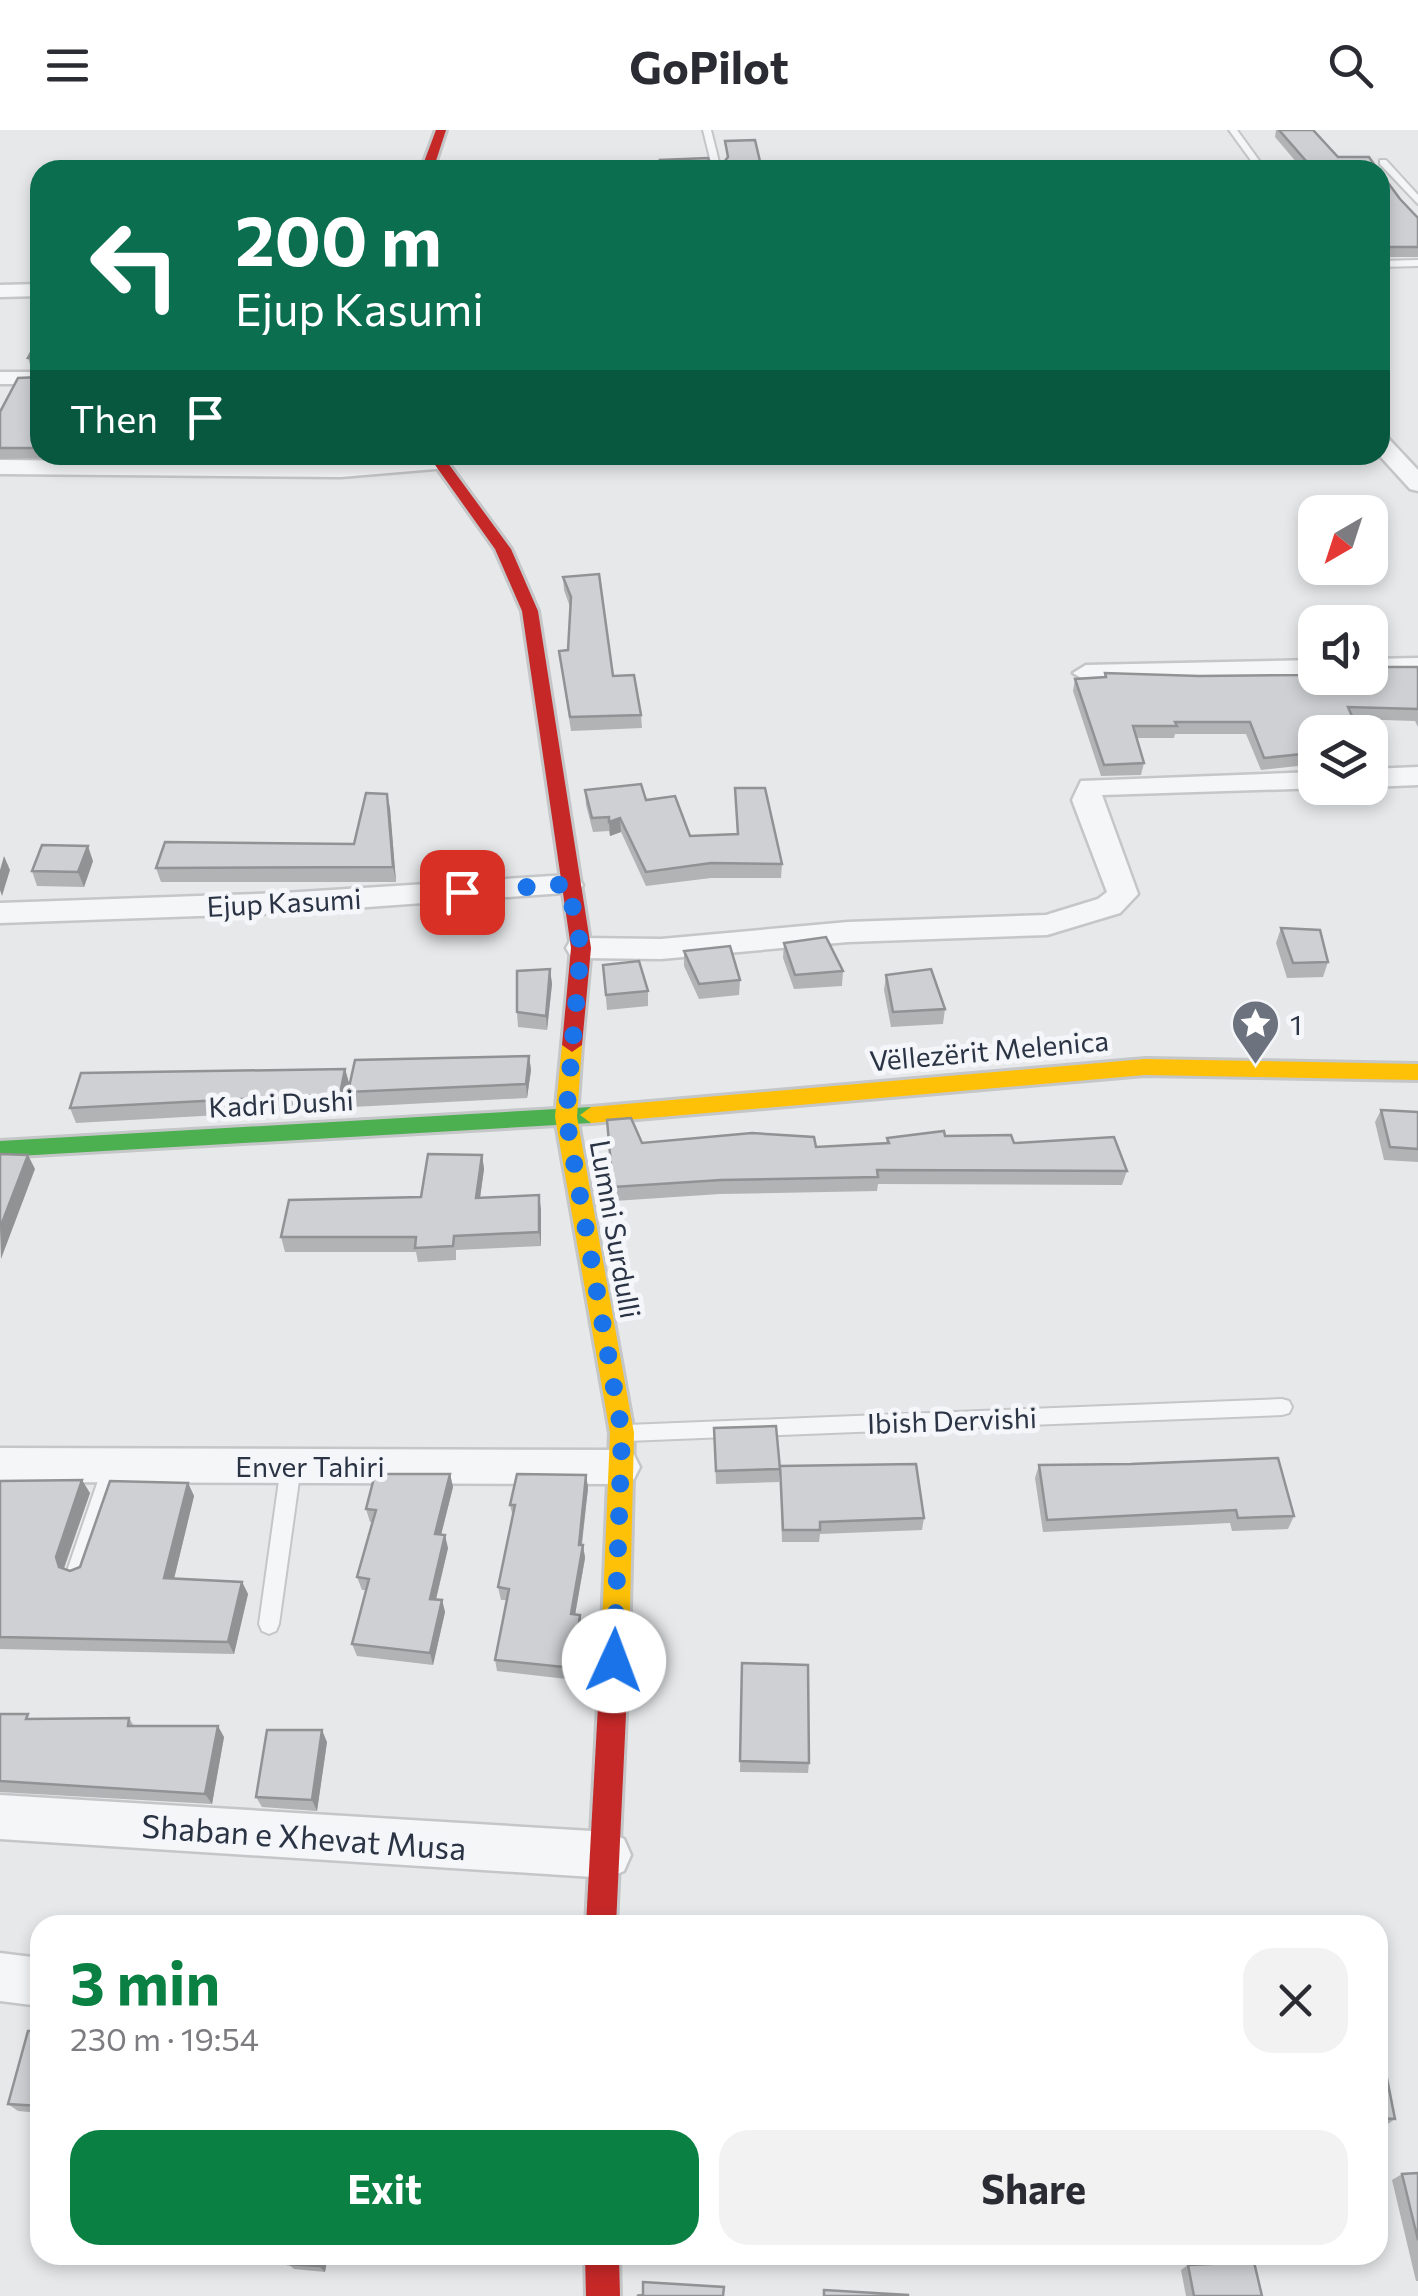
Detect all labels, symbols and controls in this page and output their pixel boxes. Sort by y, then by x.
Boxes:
icon: menu [40,38,95,93]
text: GoPilot [629,38,789,93]
icon: search [1323,38,1378,93]
text: 200 m [235,195,442,280]
icon: left [70,200,200,330]
text: Ejup Kasumi [235,280,484,335]
icon: arrive [178,390,233,445]
text: Then [70,394,158,441]
north arrow [1298,495,1388,585]
map controls [1298,495,1388,805]
button: sound [1298,605,1388,695]
button: layers [1298,715,1388,805]
pin [420,850,505,935]
icon: arrive [435,865,490,920]
street label: Ejup Kasumi [206,881,362,923]
place icon: 1 [1229,998,1281,1066]
place label: 1 [1290,1007,1302,1041]
street label: Vëllezërit Melenica [868,1023,1110,1077]
street label: Kadri Dushi [207,1082,355,1124]
street label: Lumni Surdulli [584,1137,648,1321]
street label: Ibish Dervishi [867,1400,1037,1440]
street label: Enver Tahiri [235,1449,385,1483]
position arrow [562,1609,666,1713]
street label: Shaban e Xhevat Musa [140,1805,468,1867]
text: 3 min [70,1944,220,2017]
button: close [1243,1948,1348,2053]
text: 230 m · 19:54 [70,2018,259,2058]
button: Exit [70,2130,699,2245]
button: Share [719,2130,1348,2245]

